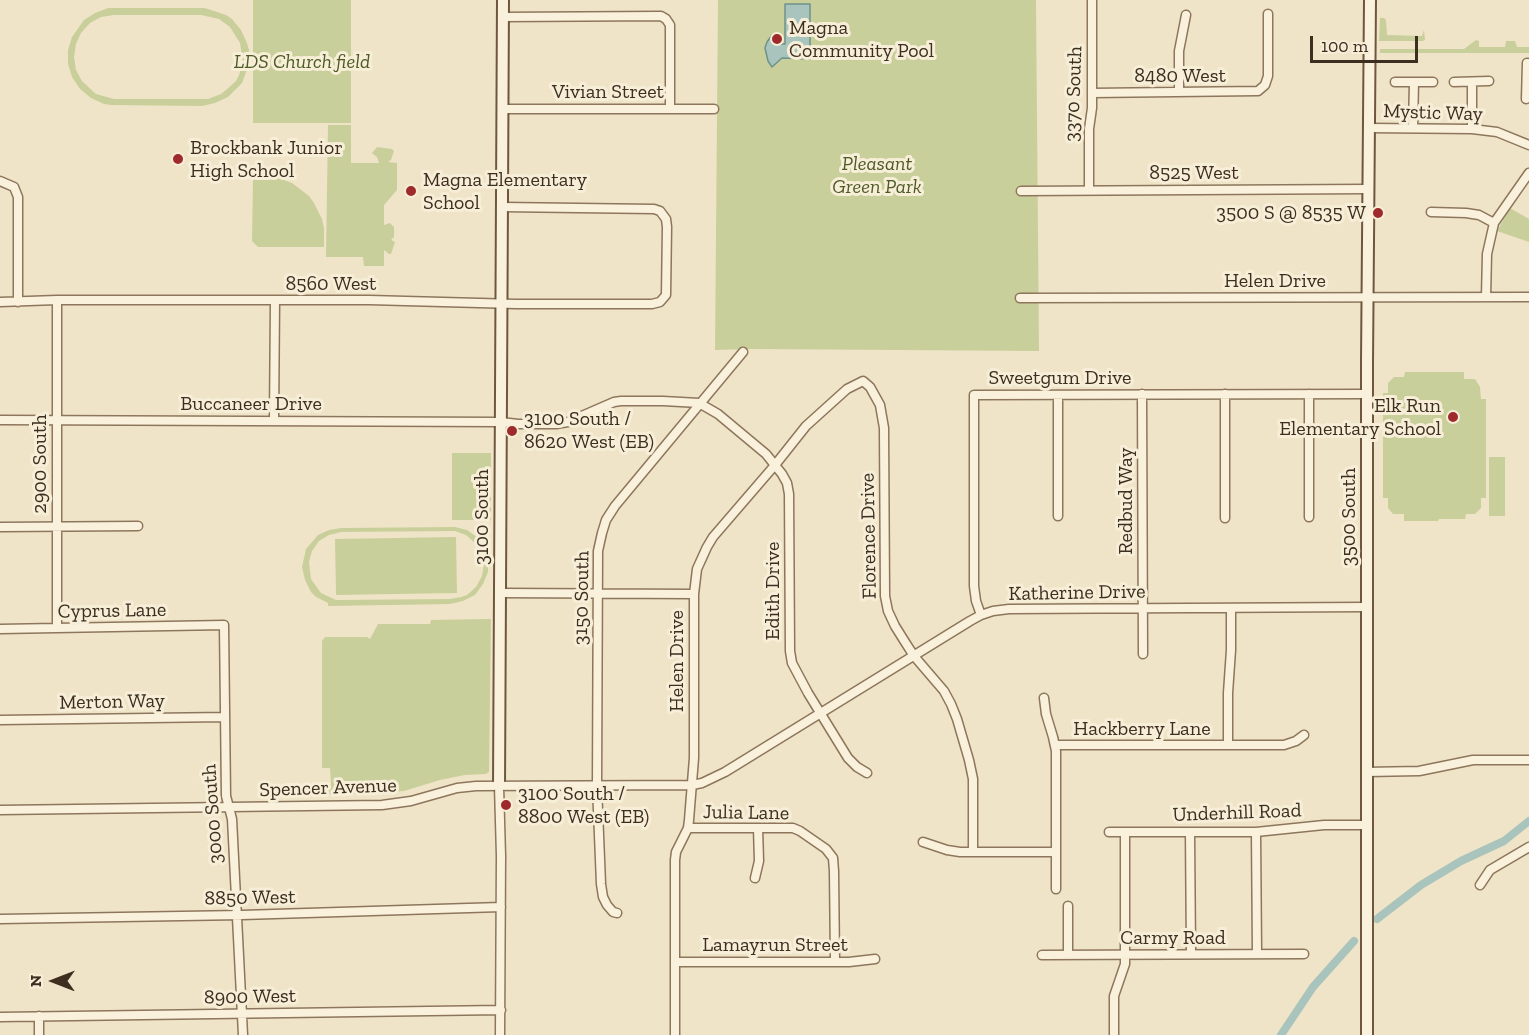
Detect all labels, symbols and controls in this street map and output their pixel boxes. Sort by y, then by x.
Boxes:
place label: Magna Community Pool [789,16,934,63]
scale bar [1313,24,1421,62]
marker: Magna Community Pool [770,32,784,46]
text: 100 m [1321,35,1368,57]
street label: 3370 South [1060,46,1088,142]
park label: LDS Church field [234,50,370,74]
street label: 8480 West [1134,64,1226,88]
street label: Vivian Street [552,80,664,104]
street label: Mystic Way [1383,99,1483,127]
place label: Brockbank Junior High School [190,136,343,183]
marker: Brockbank Junior High School [171,152,185,166]
park label: Pleasant Green Park [832,152,922,199]
street label: 8525 West [1149,161,1239,185]
place label: Magna Elementary School [423,168,587,215]
marker: Magna Elementary School [404,184,418,198]
place label: 3500 S @ 8535 W [1216,201,1366,225]
marker: 3500 S @ 8535 W [1371,206,1385,220]
street label: Helen Drive [1224,269,1326,293]
street label: 8560 West [285,272,377,296]
street label: Sweetgum Drive [989,366,1131,390]
street label: Buccaneer Drive [180,392,322,416]
place label: Elk Run Elementary School [1279,394,1441,441]
place label: 3100 South / 8620 West (EB) [524,407,654,454]
marker: Elk Run Elementary School [1446,410,1460,424]
street label: 2900 South [28,414,52,514]
marker: 3100 South / 8620 West (EB) [505,424,519,438]
street label: Redbud Way [1114,447,1138,555]
street label: 3500 South [1337,468,1361,566]
street label: 3100 South [470,469,494,565]
street label: Florence Drive [856,473,882,599]
street label: Edith Drive [761,542,785,640]
street label: 3150 South [569,551,595,645]
street label: Katherine Drive [1008,580,1146,606]
street label: Cyprus Lane [58,598,166,624]
street label: Helen Drive [665,610,689,712]
street label: Merton Way [59,689,165,715]
street label: Hackberry Lane [1073,717,1211,741]
street label: 3000 South [198,763,228,865]
street label: Spencer Avenue [259,774,397,802]
place label: 3100 South / 8800 West (EB) [518,782,649,829]
marker: 3100 South / 8800 West (EB) [499,798,513,812]
street label: Underhill Road [1172,799,1302,827]
street label: Julia Lane [703,800,789,826]
street label: 8850 West [204,885,296,911]
street label: Carmy Road [1120,926,1226,950]
street label: Lamayrun Street [702,933,848,957]
north arrow [24,951,84,1011]
text: N [26,975,45,987]
street label: 8900 West [204,984,296,1010]

